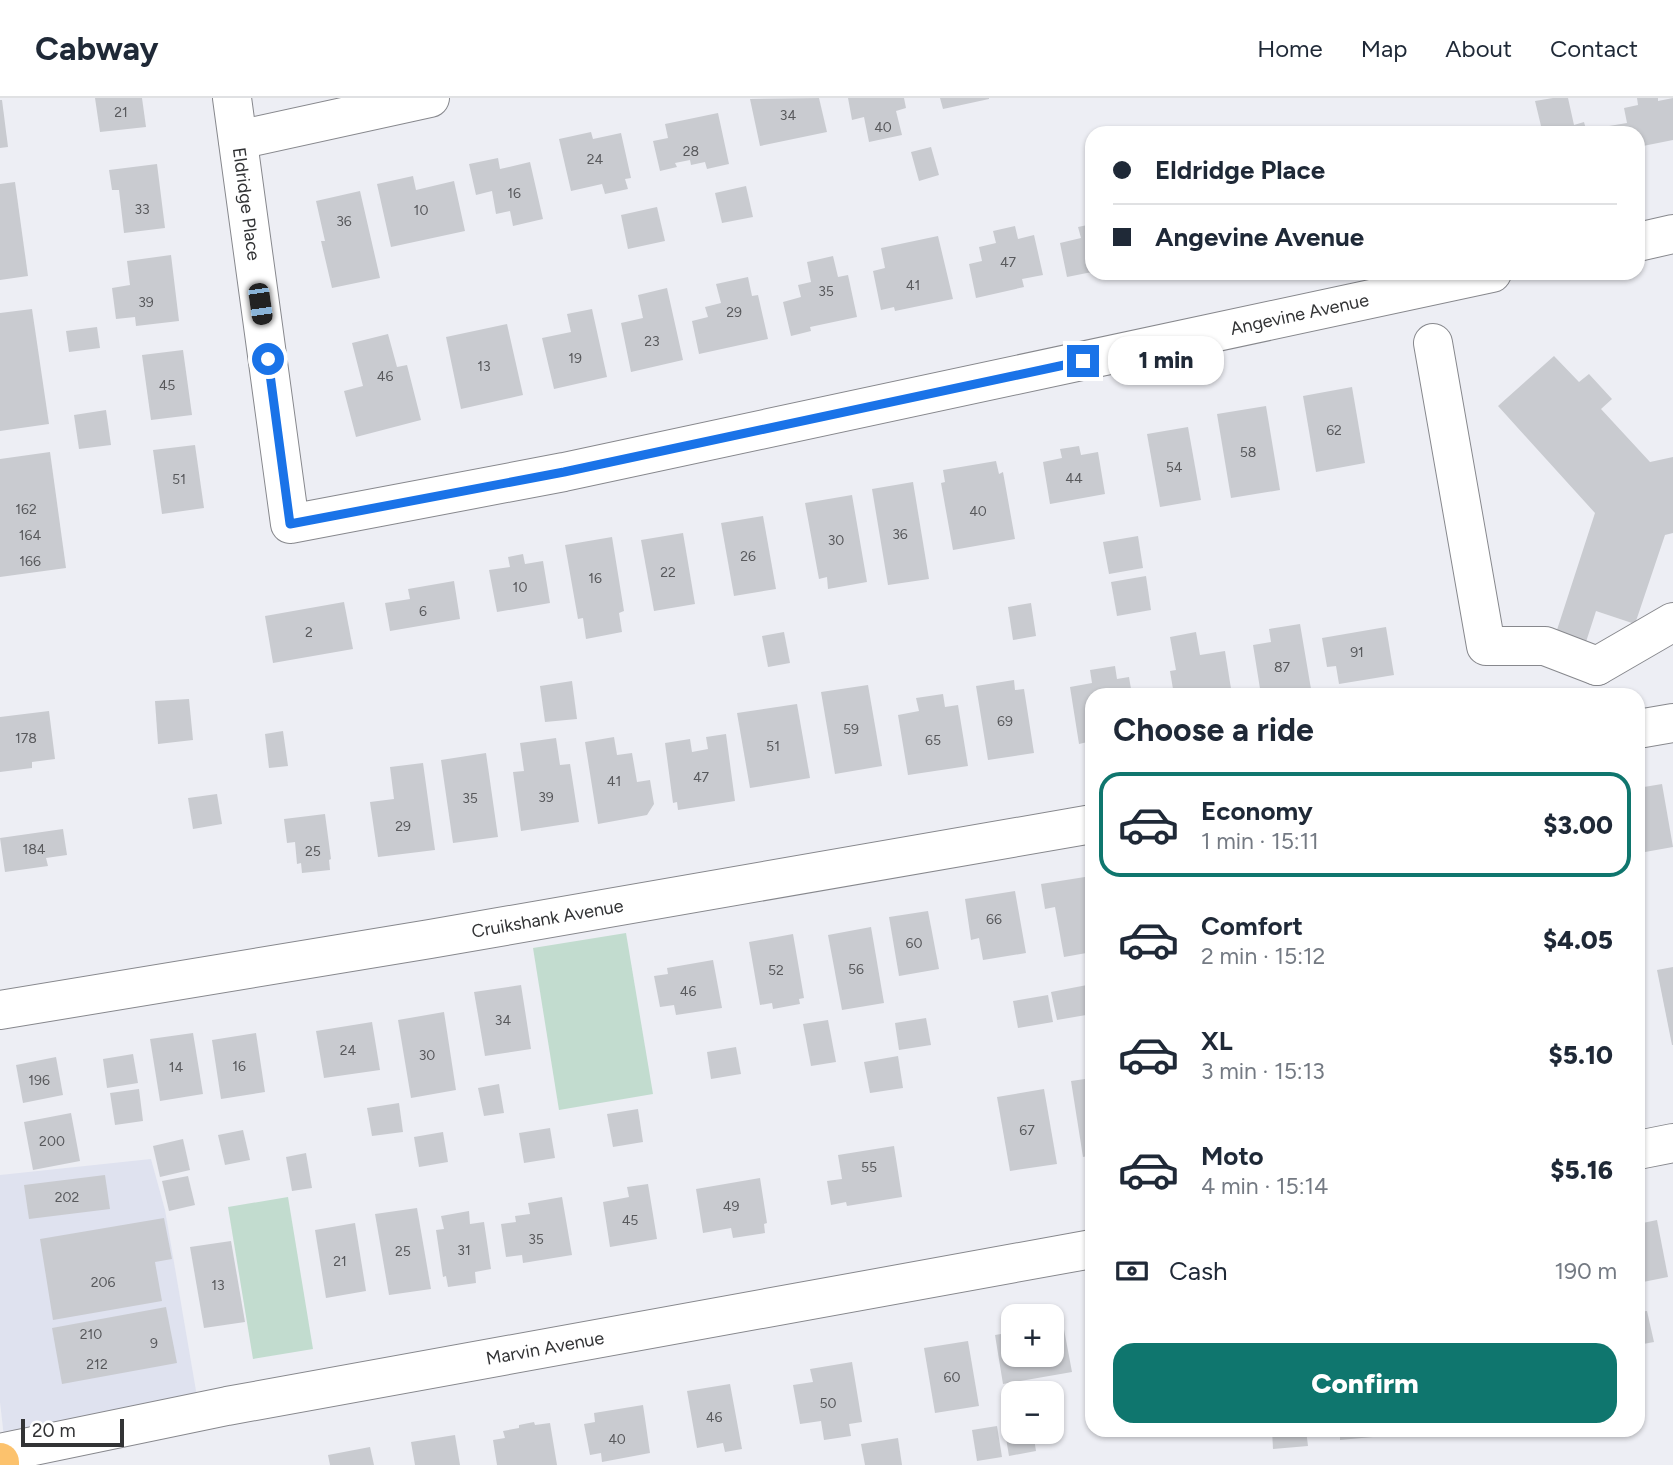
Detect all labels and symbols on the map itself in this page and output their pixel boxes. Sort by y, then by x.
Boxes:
house number: 21 [114,104,128,121]
house number: 34 [780,107,796,124]
house number: 40 [874,119,892,136]
house number: 28 [683,143,699,160]
street label: Eldridge Place [228,146,265,262]
house number: 24 [587,151,604,168]
house number: 16 [507,185,521,202]
house number: 33 [134,201,150,218]
house number: 10 [414,202,428,219]
house number: 36 [336,213,352,230]
house number: 47 [1000,254,1017,271]
house number: 41 [906,277,920,294]
car [247,282,274,326]
house number: 35 [818,283,834,300]
street label: Angevine Avenue [1228,289,1371,340]
house number: 39 [138,294,154,311]
house number: 29 [726,304,742,321]
house number: 23 [644,333,660,350]
callout: 1 min [1108,336,1223,386]
route start [252,343,284,375]
route end [1067,345,1099,377]
house number: 19 [568,350,582,367]
house number: 13 [477,358,491,375]
house number: 46 [377,368,393,385]
house number: 45 [159,377,175,394]
house number: 62 [1326,422,1342,439]
house number: 58 [1240,444,1256,461]
house number: 54 [1166,459,1183,476]
house number: 44 [1065,470,1083,487]
house number: 51 [172,471,186,488]
house number: 162 [15,501,37,518]
house number: 40 [969,503,987,520]
house number: 36 [892,526,908,543]
house number: 164 [19,527,42,544]
house number: 30 [828,532,844,549]
house number: 26 [740,548,756,565]
house number: 166 [19,553,41,570]
house number: 22 [660,564,676,581]
house number: 16 [588,570,602,587]
house number: 10 [513,579,527,596]
house number: 6 [419,603,427,620]
house number: 2 [305,624,313,641]
house number: 91 [1350,644,1364,661]
house number: 87 [1274,659,1291,676]
house number: 69 [997,713,1013,730]
house number: 59 [843,721,859,738]
house number: 178 [15,730,37,747]
house number: 65 [925,732,941,749]
house number: 51 [766,738,780,755]
house number: 47 [693,769,710,786]
house number: 41 [607,773,621,790]
house number: 39 [538,789,554,806]
house number: 35 [462,790,478,807]
house number: 29 [395,818,411,835]
house number: 184 [22,841,46,858]
house number: 25 [305,843,321,860]
street label: Cruikshank Avenue [470,895,625,943]
house number: 66 [986,911,1002,928]
house number: 60 [906,935,922,952]
house number: 56 [848,961,864,978]
house number: 52 [768,962,784,979]
house number: 46 [680,983,696,1000]
house number: 34 [495,1012,511,1029]
house number: 24 [340,1042,357,1059]
house number: 30 [419,1047,435,1064]
house number: 16 [232,1058,246,1075]
house number: 14 [169,1059,184,1076]
house number: 196 [28,1072,50,1089]
house number: 67 [1019,1122,1035,1139]
house number: 200 [39,1133,65,1150]
house number: 55 [861,1159,877,1176]
house number: 202 [55,1189,79,1206]
house number: 49 [723,1198,739,1215]
house number: 45 [622,1212,638,1229]
house number: 35 [528,1231,544,1248]
house number: 31 [457,1242,471,1259]
house number: 25 [395,1243,411,1260]
house number: 21 [333,1253,347,1270]
house number: 206 [91,1274,115,1291]
house number: 13 [211,1277,225,1294]
house number: 210 [80,1326,102,1343]
street label: Marvin Avenue [484,1327,606,1370]
house number: 9 [150,1335,158,1352]
house number: 212 [86,1356,108,1373]
house number: 60 [944,1369,960,1386]
house number: 50 [819,1395,837,1412]
house number: 46 [706,1409,722,1426]
scale bar [21,1416,124,1448]
house number: 40 [608,1431,626,1448]

